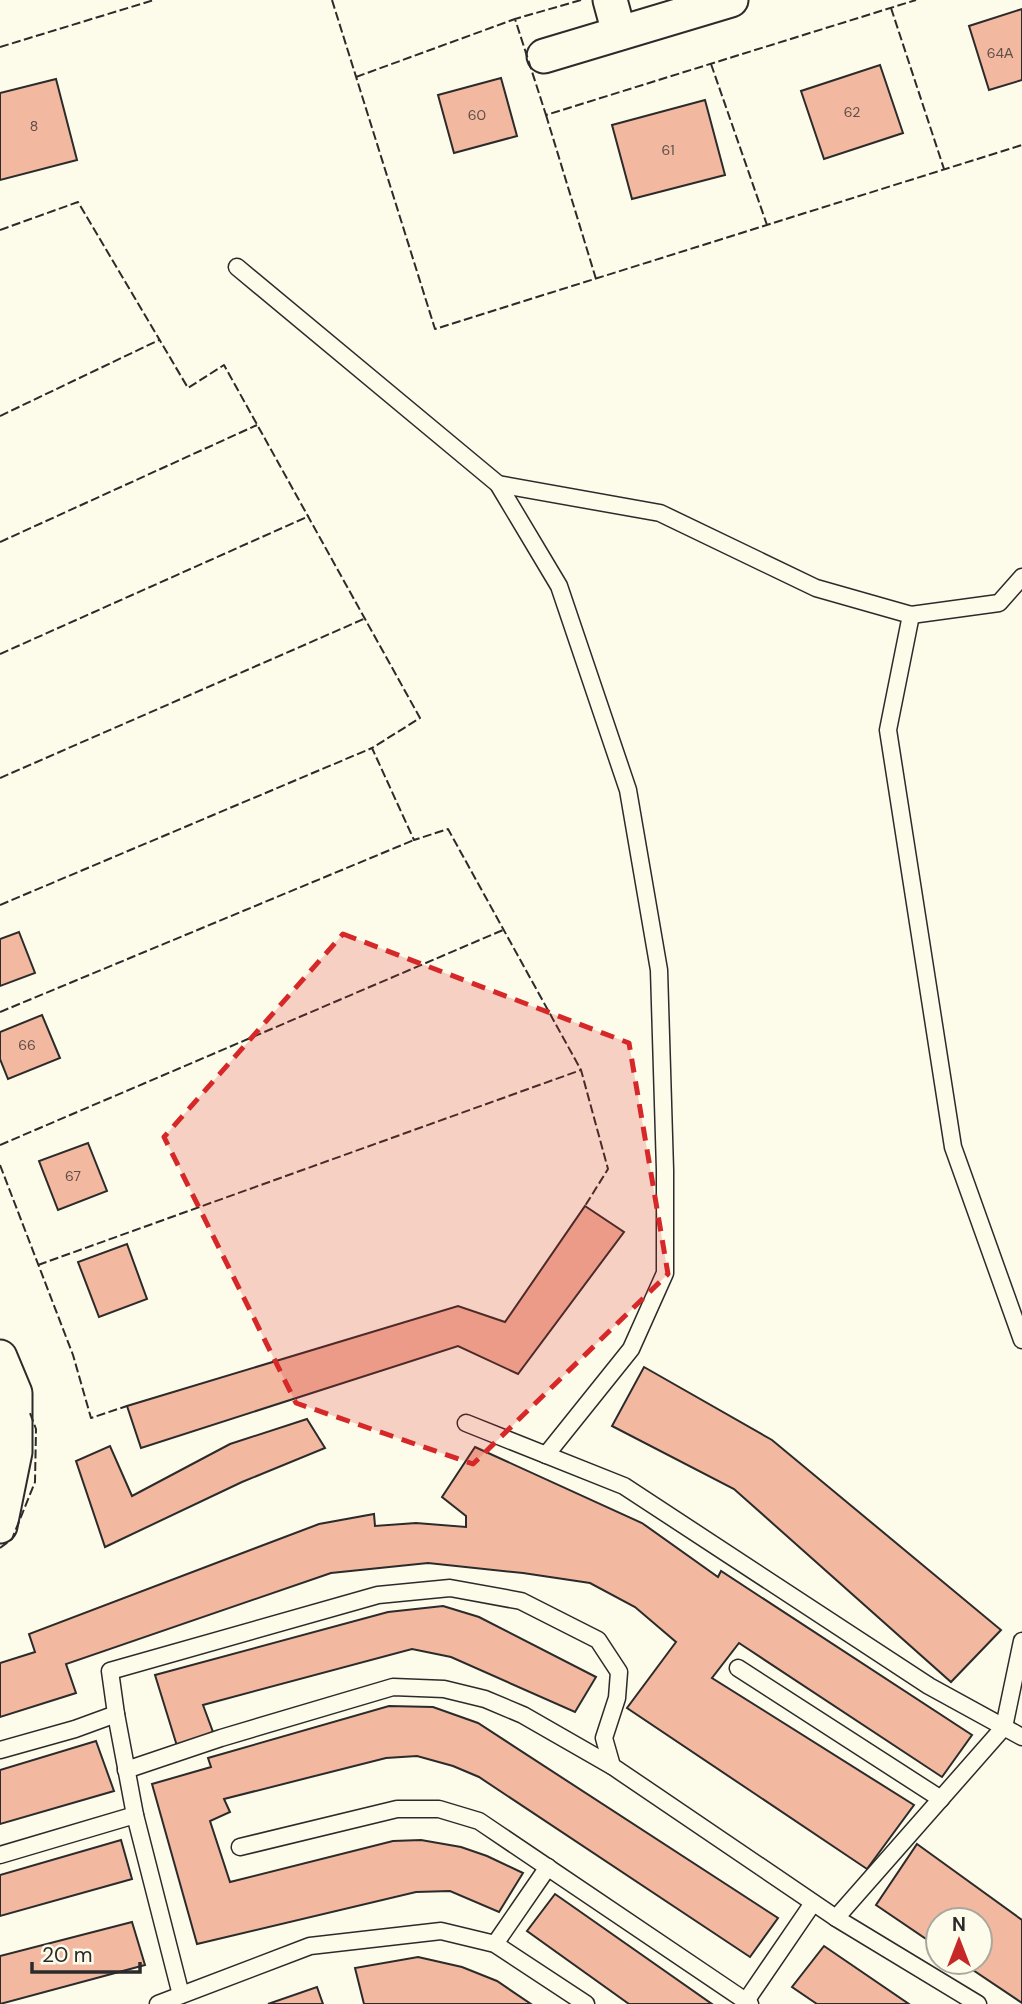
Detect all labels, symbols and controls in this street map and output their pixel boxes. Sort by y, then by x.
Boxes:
house number: 64А [987,44,1014,62]
house number: 62 [844,103,860,121]
house number: 60 [468,106,486,124]
house number: 8 [30,117,38,135]
house number: 61 [661,141,675,159]
house number: 66 [18,1036,36,1054]
house number: 67 [65,1167,81,1185]
north arrow [924,1906,994,1976]
text: N [952,1912,966,1937]
scale bar [32,1930,140,1974]
text: 20 m [42,1941,93,1969]

